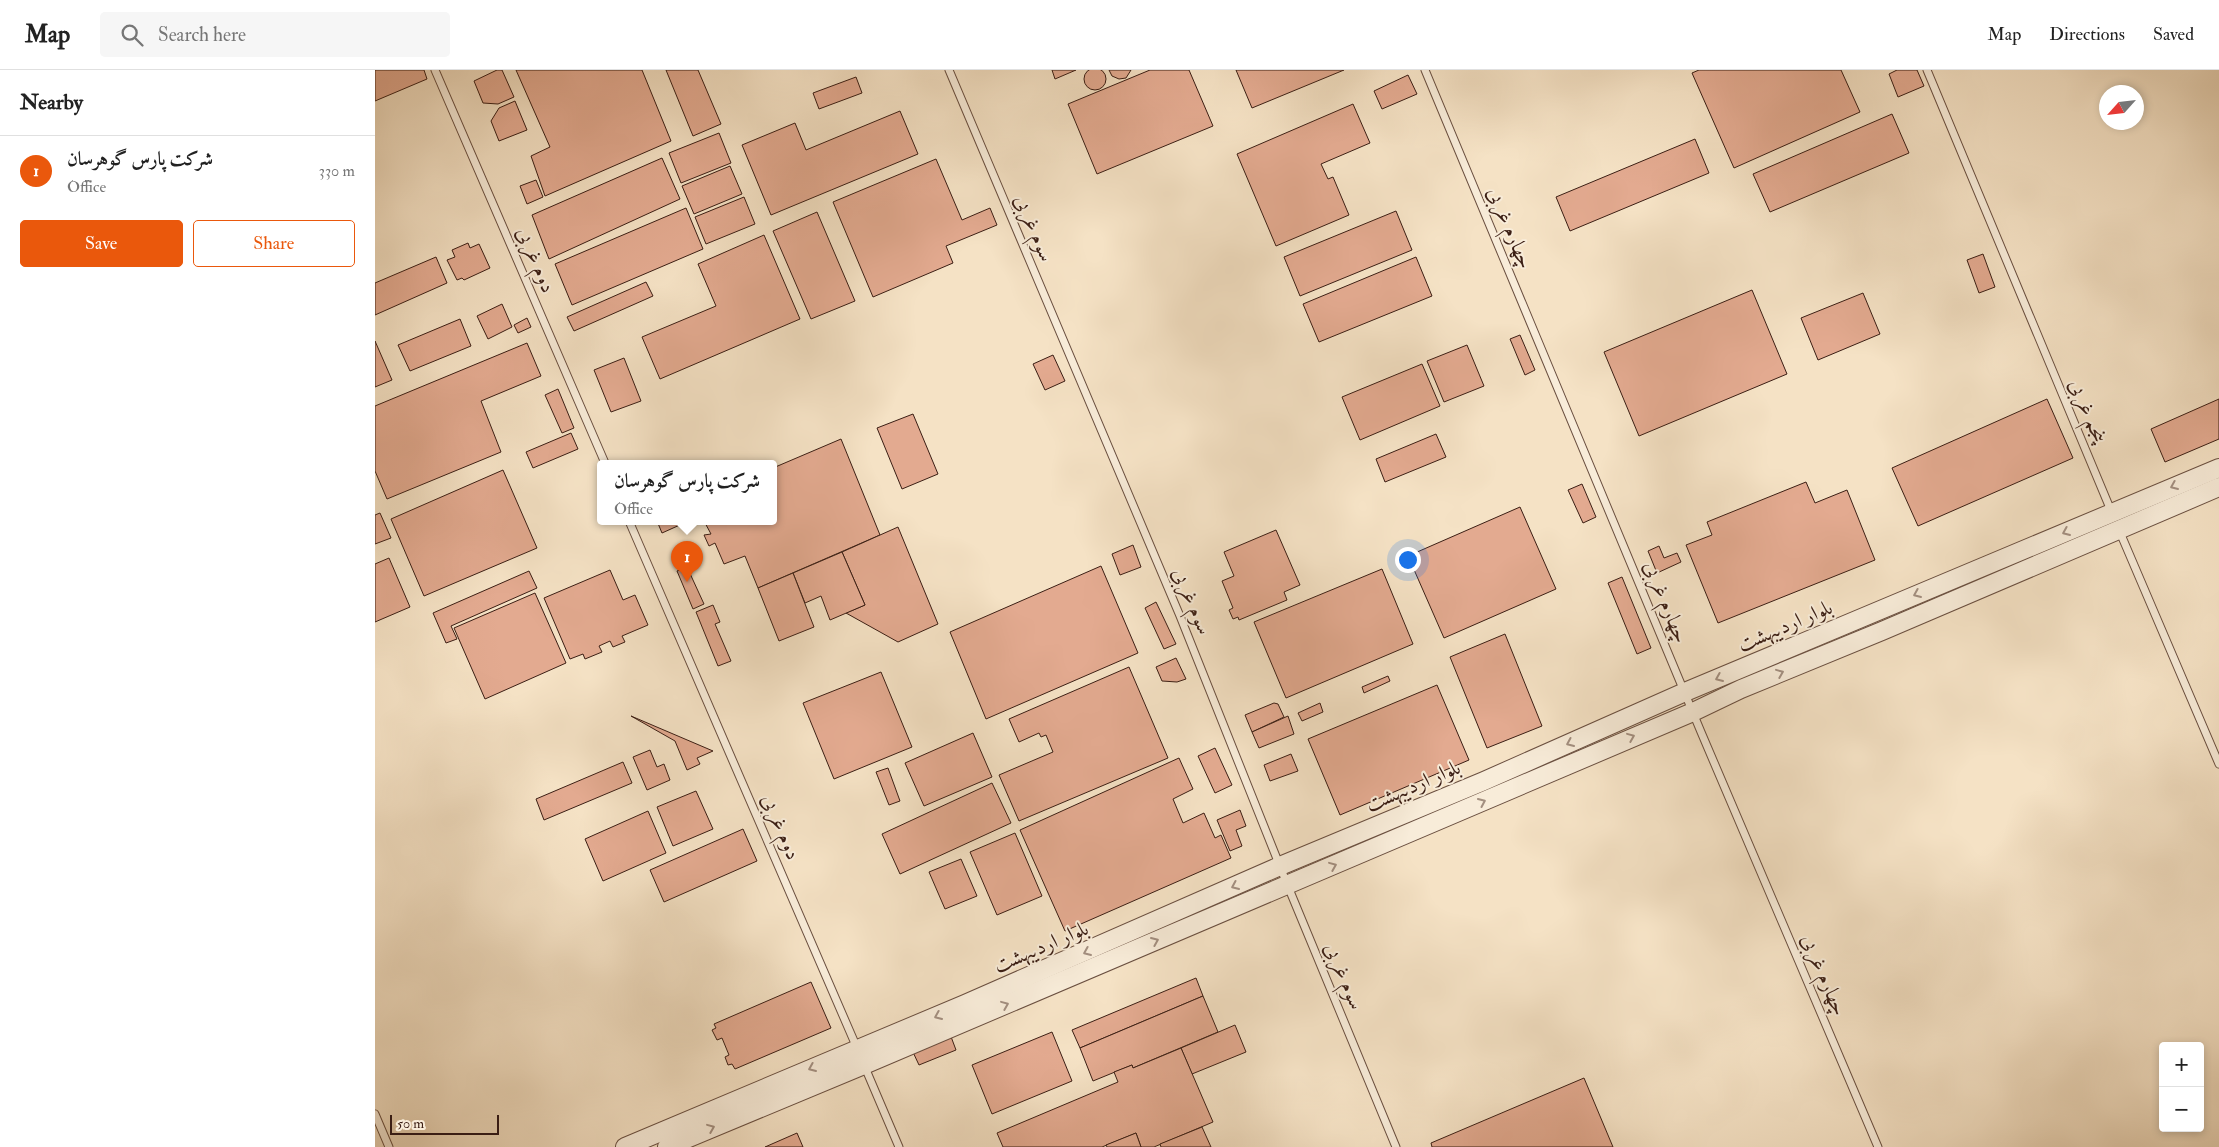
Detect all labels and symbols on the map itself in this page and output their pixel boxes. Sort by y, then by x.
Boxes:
north arrow [2099,85,2144,130]
street label: چهارم غربی [1477,183,1539,275]
street label: سوم غربی [1004,190,1060,267]
street label: دوم غربی [506,223,562,299]
street label: پنجم غربی [2057,375,2114,451]
one-way arrow [2170,480,2179,491]
one-way arrow [2063,526,2071,536]
pin: 1 [671,541,703,582]
your location [1395,547,1421,573]
street label: چهارم غربی [1634,557,1695,649]
street label: سوم غربی [1162,563,1218,640]
one-way arrow [1913,588,1922,599]
street label: بلوار اردیبهشت [1733,594,1837,658]
one-way arrow [1775,668,1784,679]
one-way arrow [1715,672,1723,682]
one-way arrow [1626,733,1635,743]
one-way arrow [1566,736,1575,747]
street label: بلوار اردیبهشت [1361,754,1465,818]
street label: دوم غربی [751,790,807,866]
one-way arrow [1477,797,1486,808]
one-way arrow [1328,861,1336,871]
one-way arrow [1231,879,1240,890]
street label: بلوار اردیبهشت [989,915,1093,979]
street label: چهارم غربی [1791,930,1853,1022]
one-way arrow [1150,937,1159,948]
street label: سوم غربی [1314,938,1370,1015]
one-way arrow [1083,945,1092,956]
one-way arrow [1001,1000,1009,1010]
one-way arrow [934,1009,943,1020]
one-way arrow [808,1061,817,1072]
scale bar [390,1112,499,1135]
one-way arrow [707,1124,715,1134]

